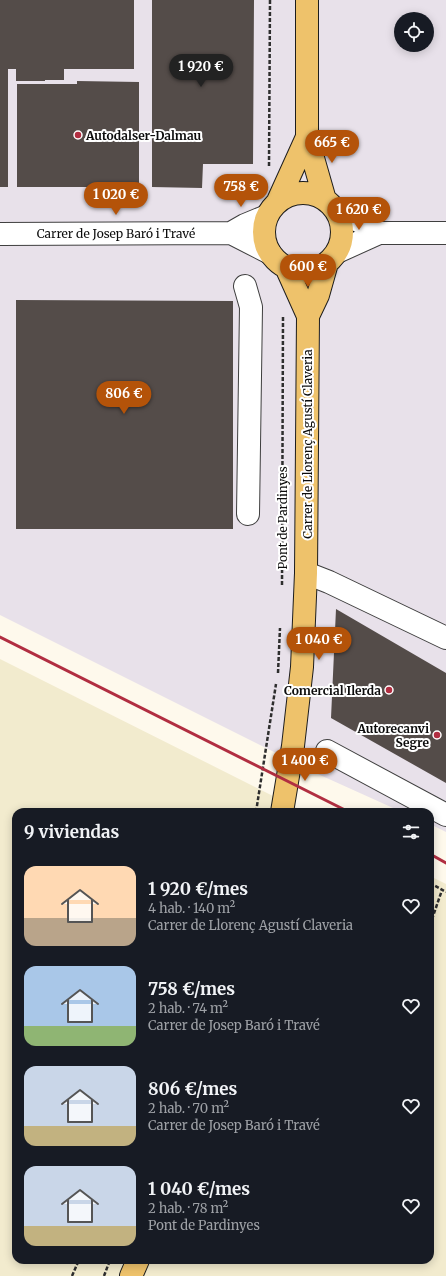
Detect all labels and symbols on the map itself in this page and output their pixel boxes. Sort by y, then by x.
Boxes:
pin: 1 920 € [164,54,238,88]
place label: Autodalser-Dalmau [85,128,202,143]
marker: Autodalser-Dalmau [73,130,83,140]
pin: 665 € [304,130,360,164]
pin: 758 € [213,174,269,208]
pin: 1 020 € [79,182,153,216]
pin: 1 620 € [322,197,396,231]
street label: Carrer de Josep Baró i Travé [37,226,195,241]
pin: 600 € [280,254,336,288]
street label: Carrer de Llorenç Agustí Claveria [300,349,315,539]
pin: 806 € [96,381,152,415]
street label: Pont de Pardinyes [275,466,290,570]
pin: 1 040 € [282,627,356,661]
place label: Comercial Ilerda [284,683,381,698]
marker: Comercial Ilerda [384,685,394,695]
place label: Autorecanvi Segre [357,721,429,750]
marker: Autorecanvi Segre [432,730,442,740]
pin: 1 400 € [268,748,342,782]

